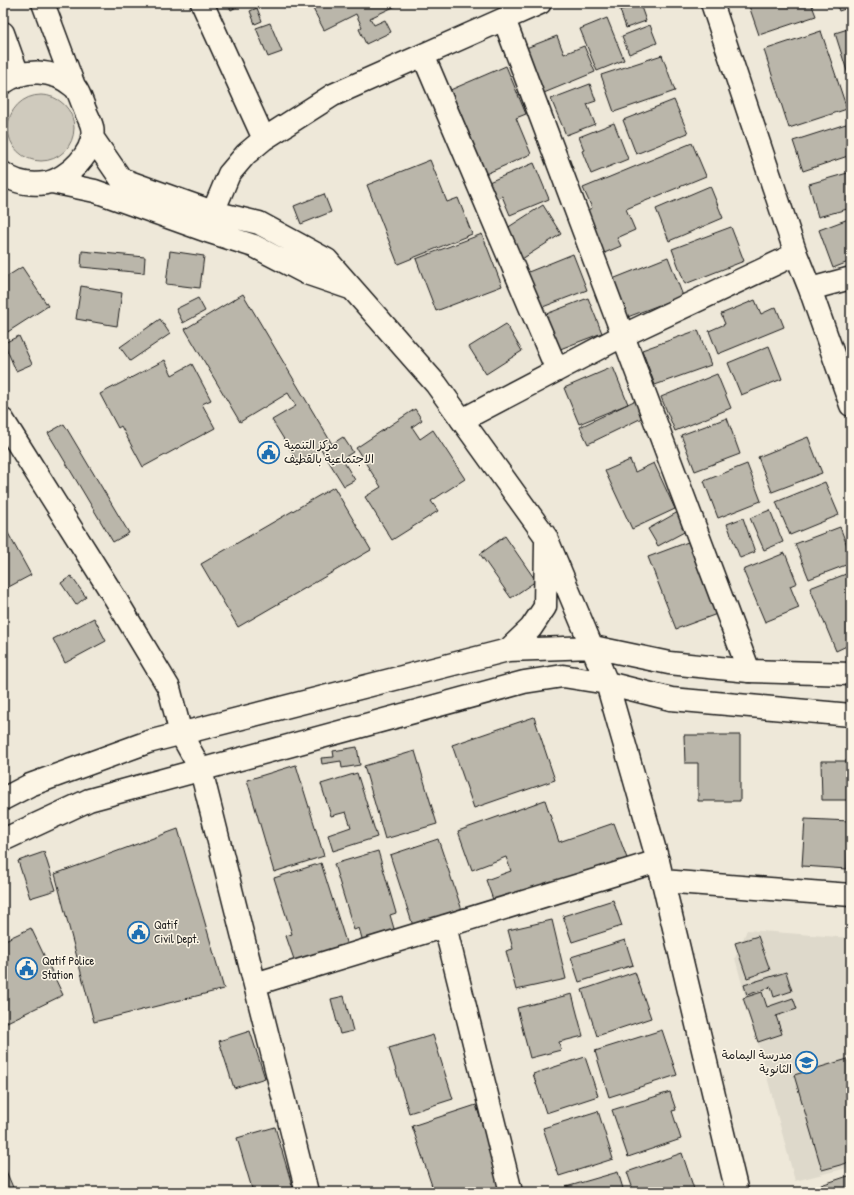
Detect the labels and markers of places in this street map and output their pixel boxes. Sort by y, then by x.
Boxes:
place label: مركز التنمية الاجتماعية بالقطيف [284,436,374,467]
public building icon: مركز التنمية الاجتماعية بالقطيف [255,439,281,465]
place label: Qatif Civil Dept. [154,916,199,947]
public building icon: Qatif Civil Dept. [126,919,152,945]
place label: Qatif Police Station [42,952,95,983]
public building icon: Qatif Police Station [14,955,40,981]
place label: مدرسة اليمامة الثانوية [722,1046,792,1077]
school or university icon: مدرسة اليمامة الثانوية [794,1049,820,1075]

